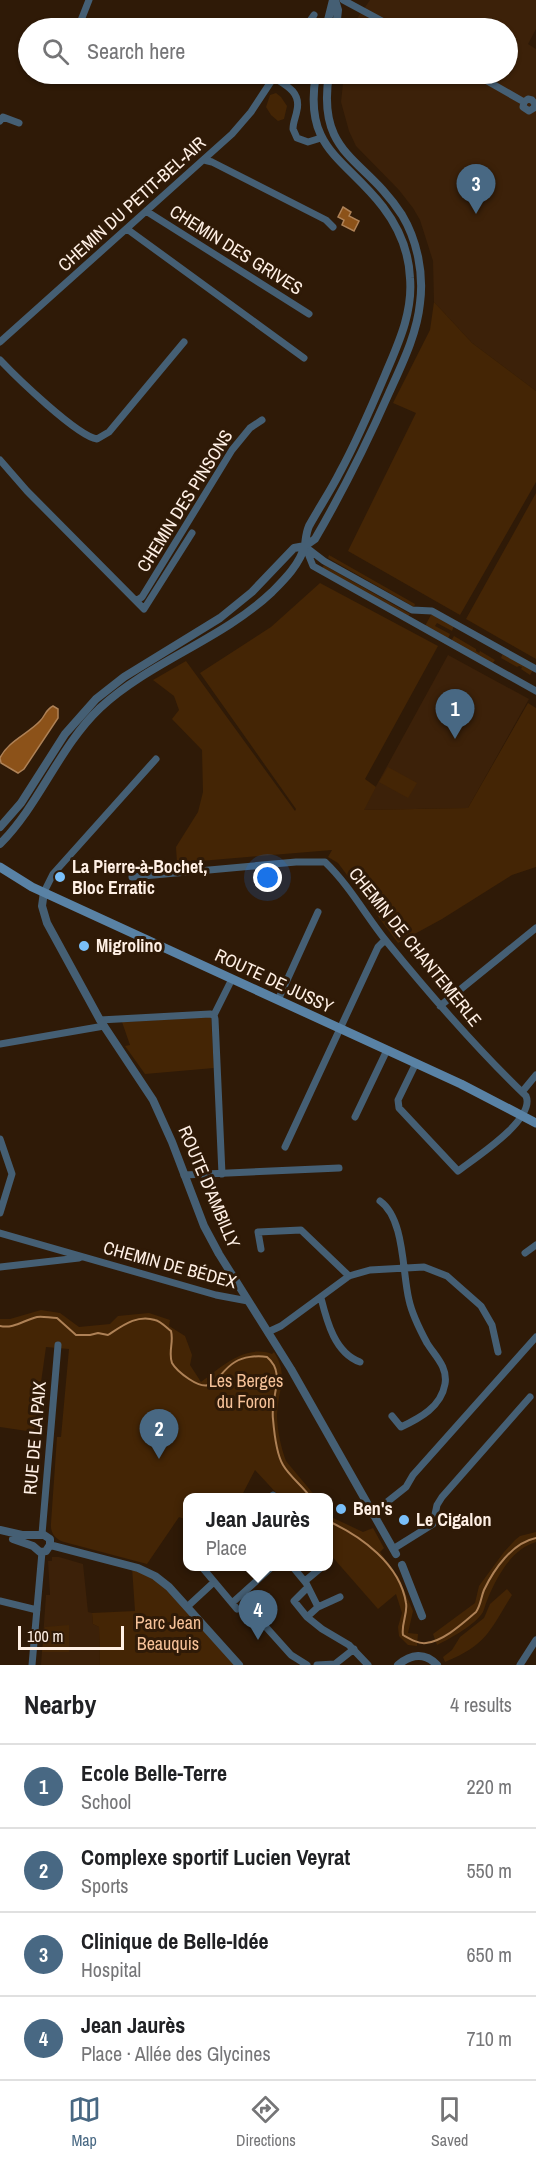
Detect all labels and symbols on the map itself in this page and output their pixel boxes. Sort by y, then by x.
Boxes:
street label: CHEMIN DU PETIT-BEL-AIR [52,130,211,277]
pin: 3 [456,164,496,214]
street label: CHEMIN DES GRIVES [165,199,308,301]
street label: CHEMIN DES PINSONS [131,425,238,577]
pin: 1 [436,690,474,739]
place label: La Pierre-à-Bochet, Bloc Erratic [72,854,207,900]
street label: CHEMIN DE CHANTEMERLE [343,862,488,1032]
your location [253,863,282,892]
marker: La Pierre-à-Bochet, Bloc Erratic [53,870,67,884]
place label: Migrolino [96,933,162,958]
marker: Migrolino [77,939,91,953]
street label: ROUTE DE JUSSY [211,942,338,1019]
street label: ROUTE D'AMBILLY [172,1122,247,1252]
street label: CHEMIN DE BÉDEX [101,1235,240,1294]
park label: Les Berges du Foron [209,1368,283,1414]
street label: RUE DE LA PAIX [17,1380,52,1496]
pin: 2 [140,1410,178,1459]
place label: Ben's [353,1496,393,1521]
marker: Ben's [334,1502,348,1516]
place label: Le Cigalon [416,1507,491,1532]
marker: Le Cigalon [397,1513,411,1527]
pin: 4 [238,1590,278,1640]
park label: Parc Jean Beauquis [135,1610,201,1656]
scale bar [18,1623,124,1650]

